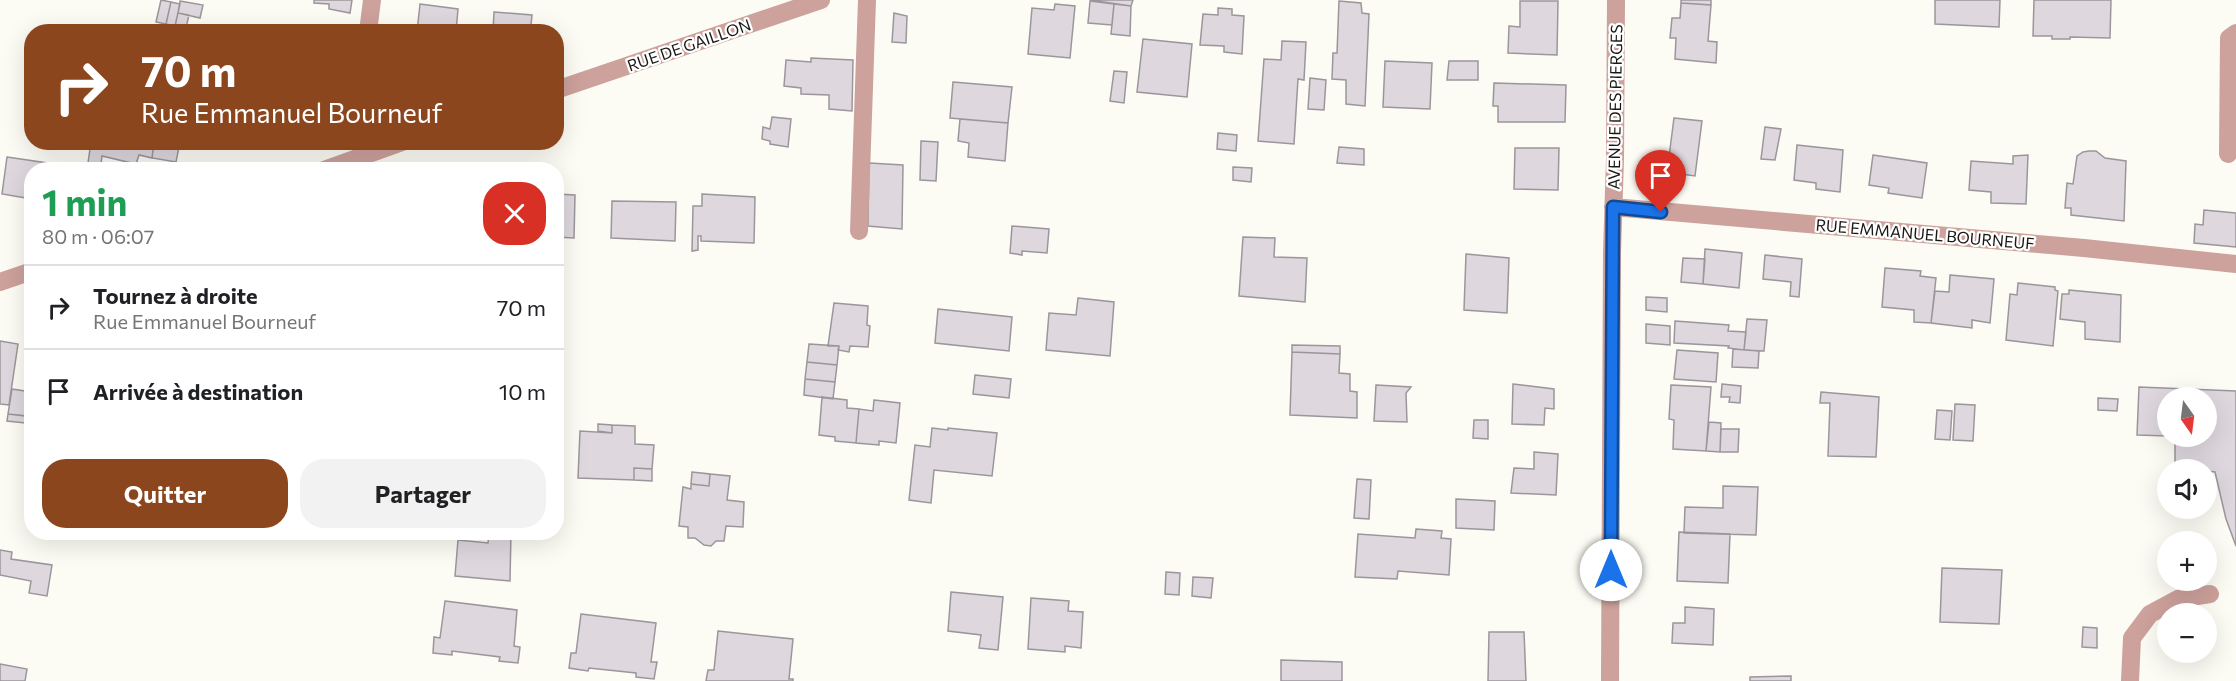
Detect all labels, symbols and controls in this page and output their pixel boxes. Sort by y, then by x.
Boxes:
street label: RUE DE GAILLON [625,14,753,75]
street label: AVENUE DES PIERGES [1604,24,1625,190]
text: 70 m [141,44,236,96]
icon: right [42,48,120,126]
text: Rue Emmanuel Bourneuf [141,96,442,129]
pin [1635,150,1686,212]
icon: arrive [1644,159,1677,192]
text: 1 min [42,179,127,223]
button: close [483,182,546,245]
street label: RUE EMMANUEL BOURNEUF [1815,214,2035,253]
text: 80 m · 06:07 [42,224,154,248]
text: Tournez à droite [93,282,258,309]
icon: right [42,291,75,324]
text: 70 m [497,294,546,321]
text: Rue Emmanuel Bourneuf [93,309,316,333]
icon: arrive [42,375,75,408]
text: Arrivée à destination [93,378,303,405]
text: 10 m [499,378,546,405]
north arrow [2157,387,2217,447]
map controls [2157,387,2217,663]
button: Quitter [42,459,288,528]
button: Partager [300,459,546,528]
button: sound [2157,459,2217,519]
button: + [2157,531,2217,591]
position arrow [1579,538,1643,602]
button: − [2157,603,2217,663]

